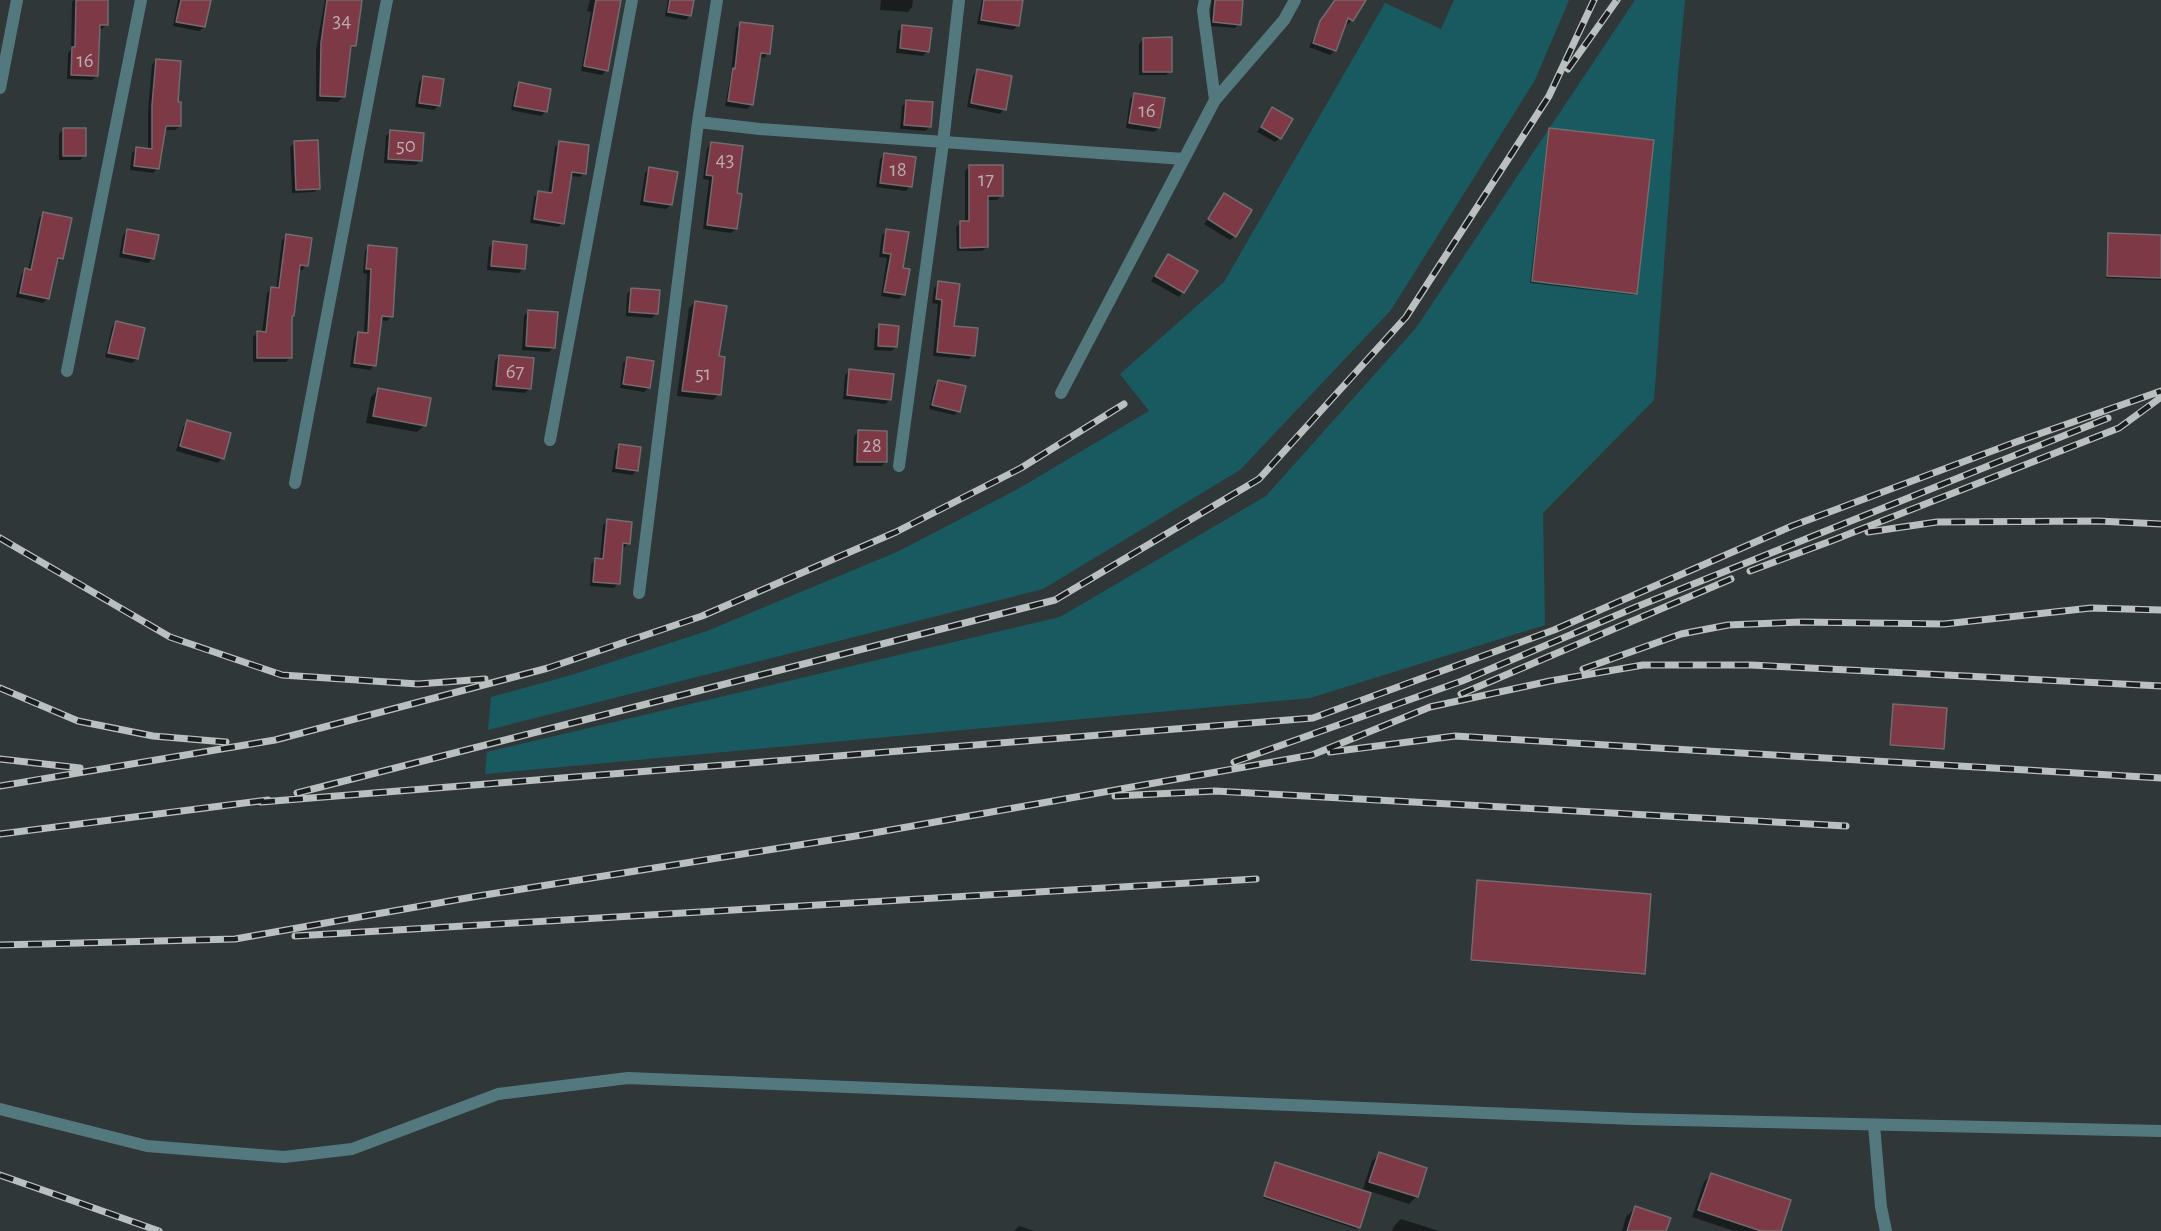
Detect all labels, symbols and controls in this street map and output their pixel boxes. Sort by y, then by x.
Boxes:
house number: 34 [333,8,351,34]
house number: 16 [76,48,94,74]
house number: 16 [1138,98,1156,124]
house number: 50 [396,133,416,159]
house number: 43 [716,147,734,173]
house number: 18 [889,157,907,183]
house number: 17 [978,167,994,193]
house number: 67 [506,359,524,385]
house number: 51 [695,361,711,387]
house number: 28 [862,433,882,459]

